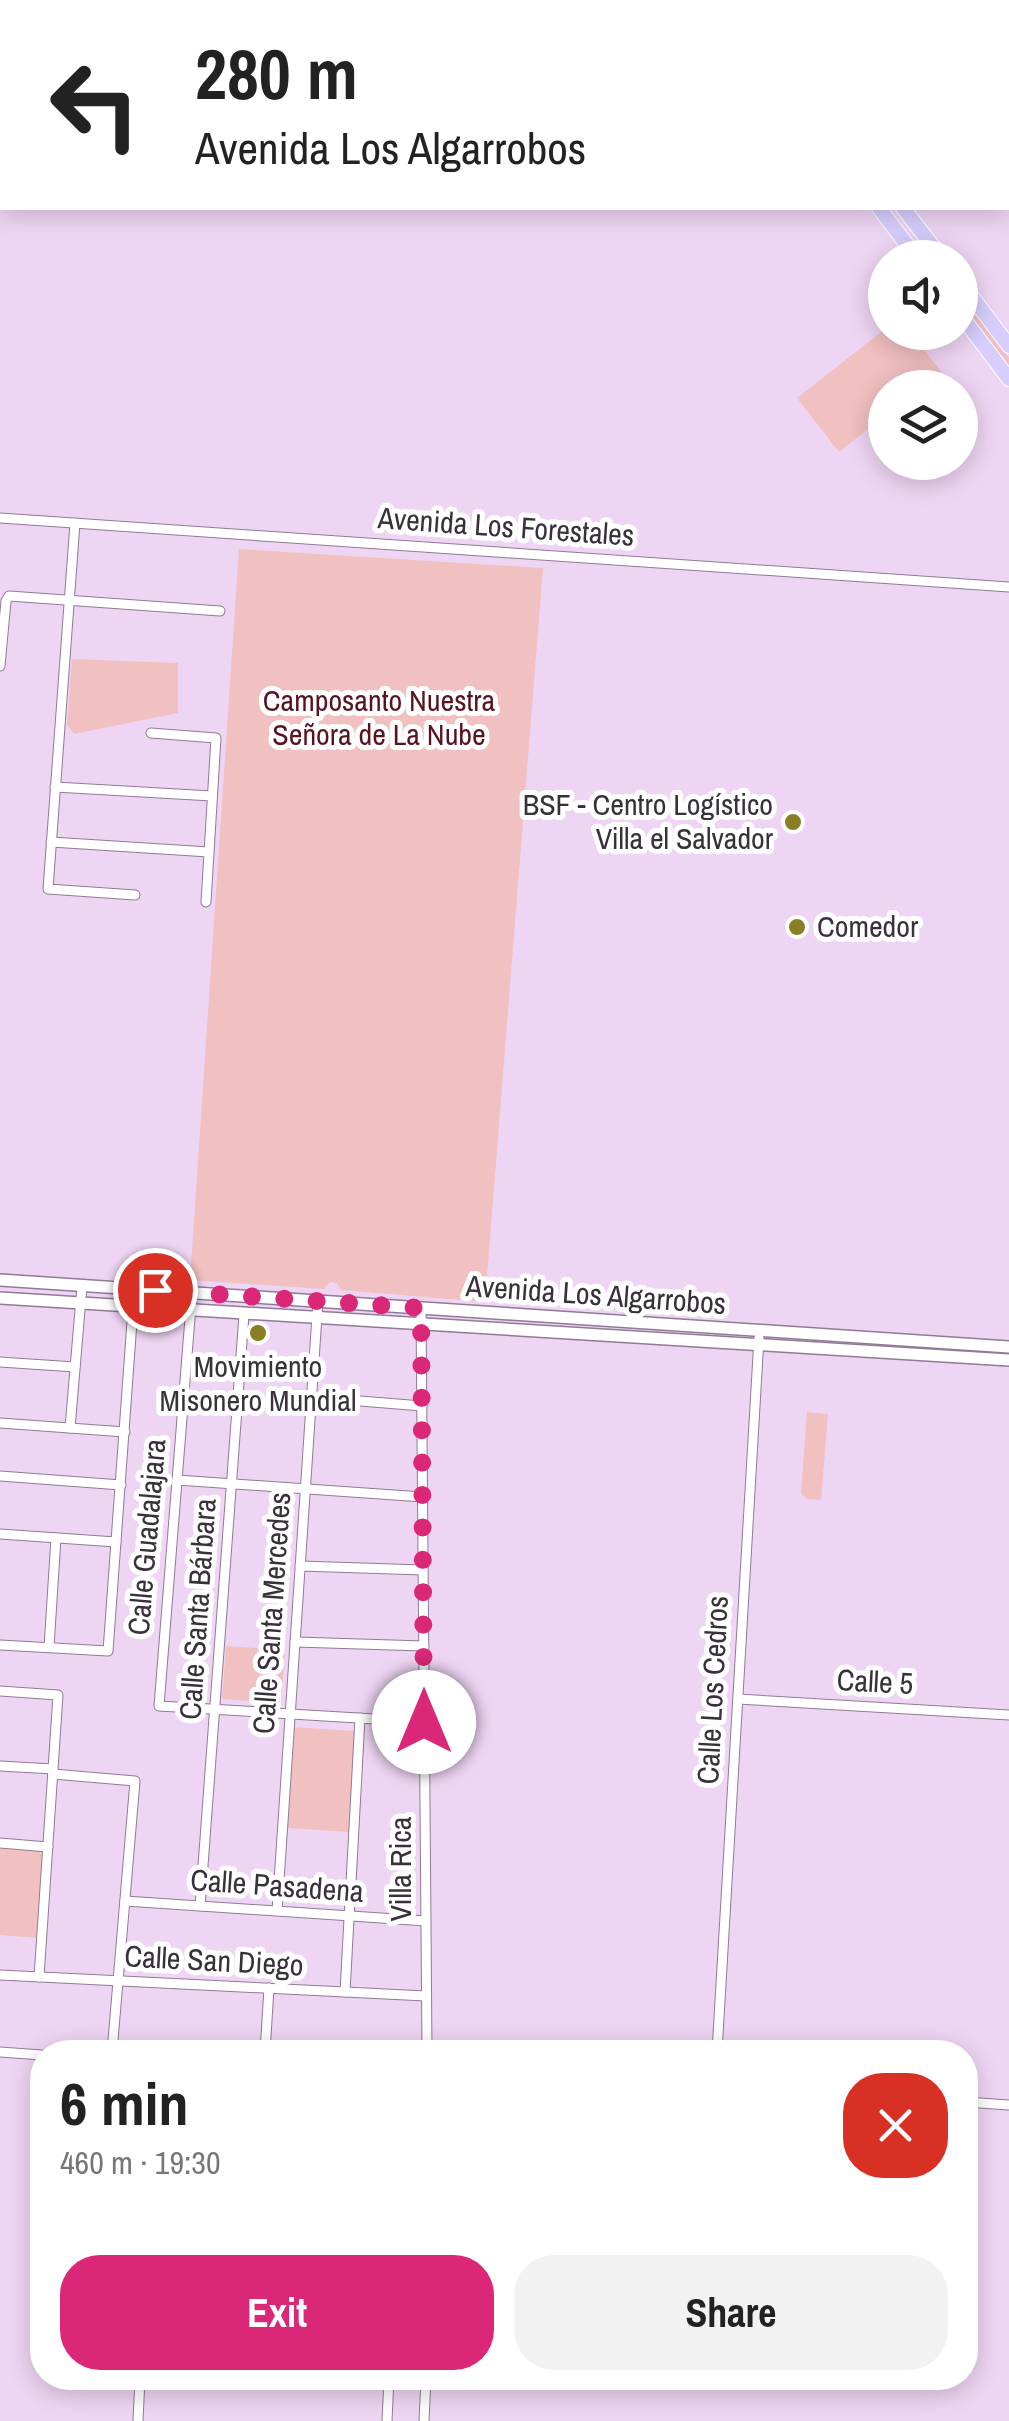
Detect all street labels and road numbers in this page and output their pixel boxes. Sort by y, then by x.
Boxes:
street label: Avenida Los Forestales [376,497,636,555]
street label: Avenida Los Algarrobos [464,1265,728,1323]
street label: Calle Guadalajara [117,1437,175,1637]
street label: Calle Santa Mercedes [243,1491,299,1735]
street label: Calle Santa Bárbara [169,1497,225,1721]
street label: Calle Los Cedros [687,1595,737,1785]
street label: Calle 5 [836,1659,914,1703]
street label: Villa Rica [380,1816,420,1921]
street label: Calle Pasadena [189,1859,365,1911]
street label: Calle San Diego [124,1935,305,1985]

